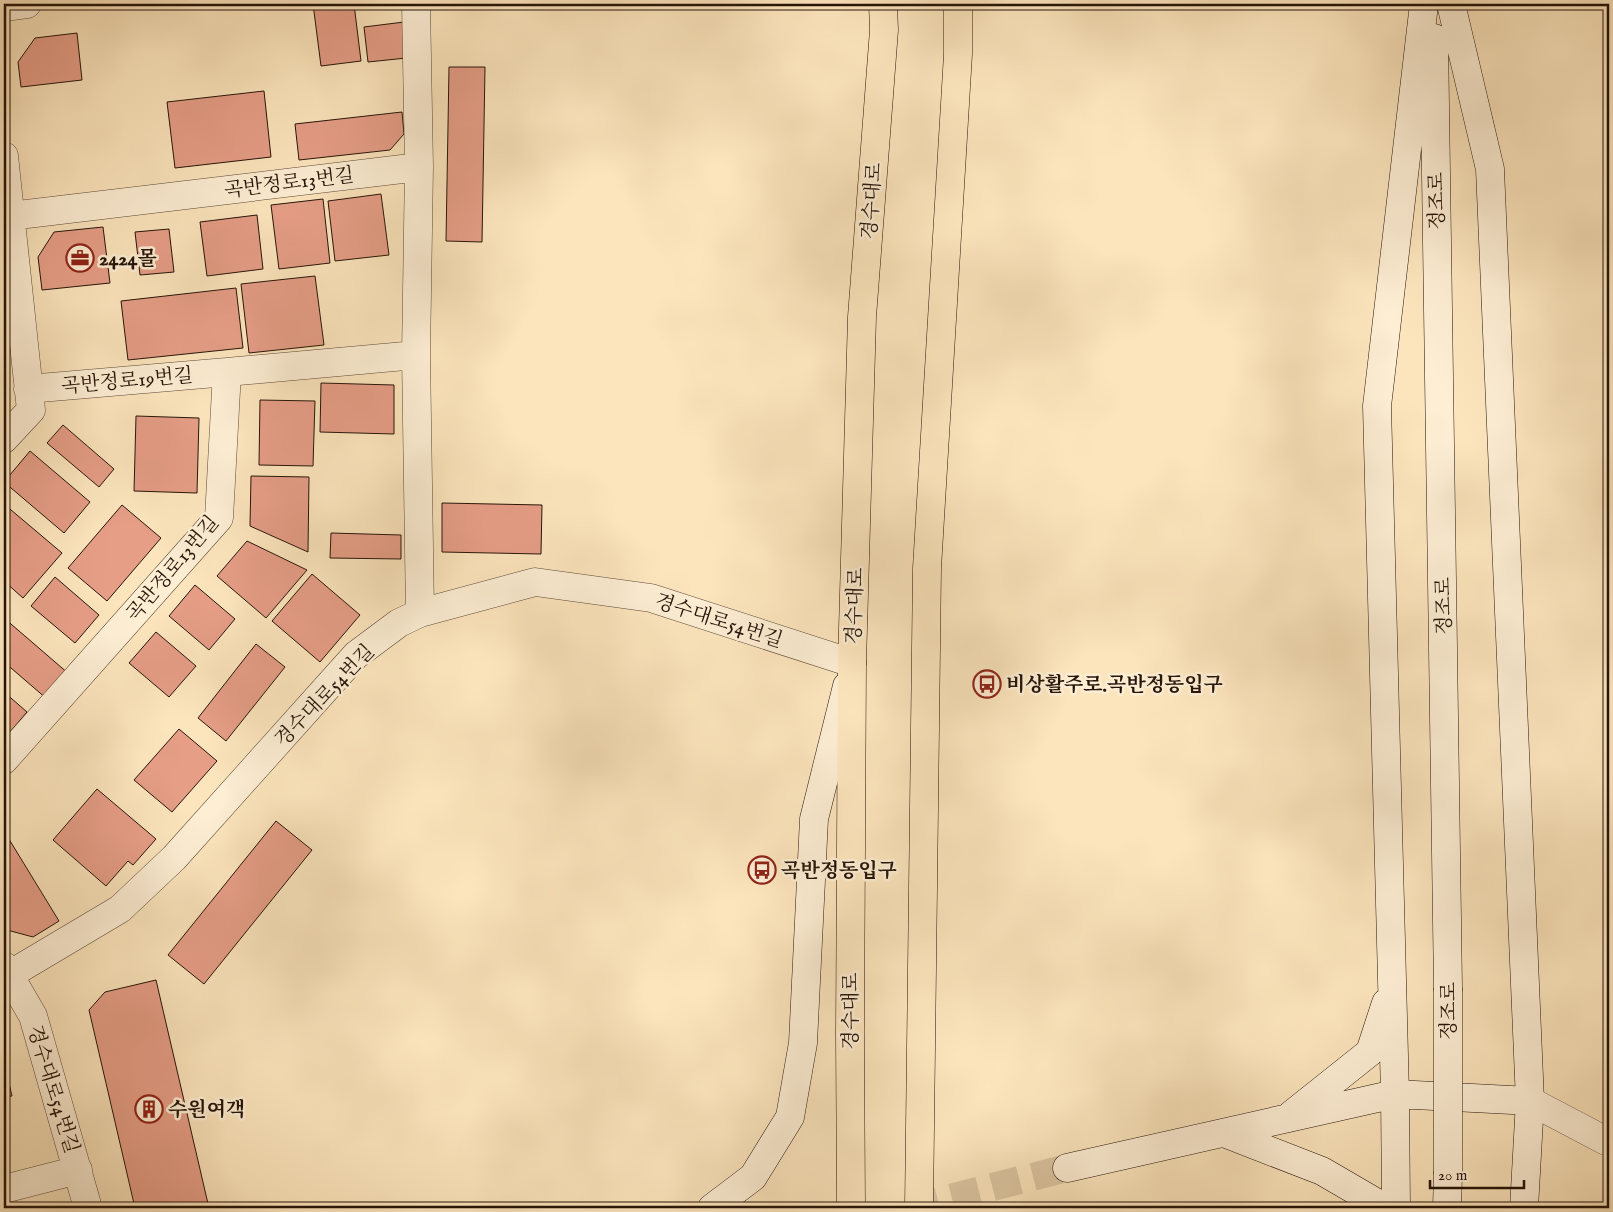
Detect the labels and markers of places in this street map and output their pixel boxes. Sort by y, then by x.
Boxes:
office icon: 2424몰 [65,243,95,273]
place label: 2424몰 [99,247,157,272]
bus stop icon: 비상활주로.곡반정동입구 [972,669,1002,699]
place label: 비상활주로.곡반정동입구 [1006,673,1223,698]
bus stop icon: 곡반정동입구 [747,855,777,885]
place label: 곡반정동입구 [781,859,897,884]
building icon: 수원여객 [134,1094,164,1124]
place label: 수원여객 [168,1098,245,1123]

